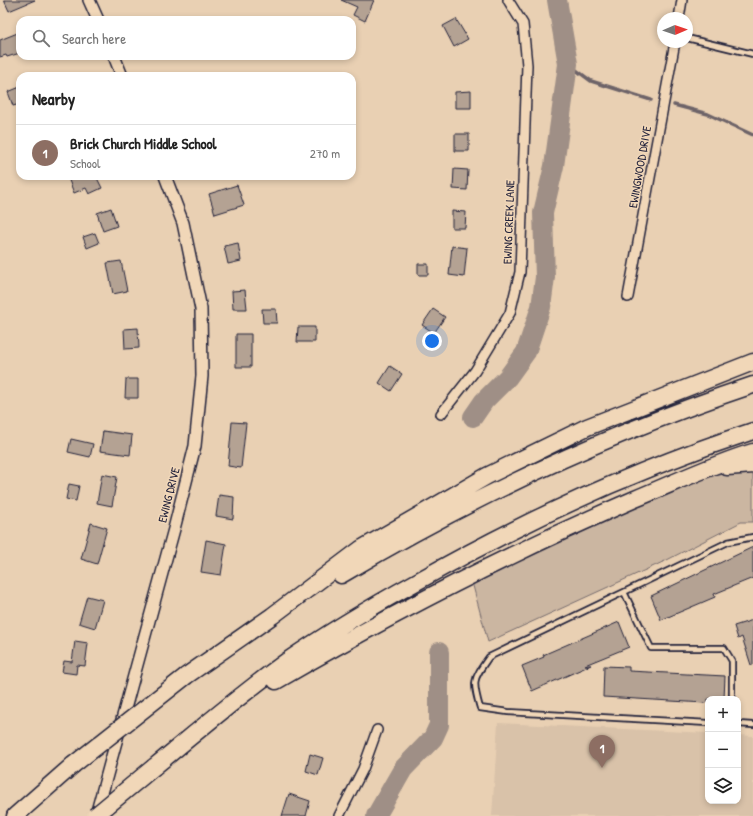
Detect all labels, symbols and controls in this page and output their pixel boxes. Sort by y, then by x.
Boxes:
north arrow [657,12,693,48]
search box [16,16,356,60]
icon: search [30,27,52,49]
text: Search here [62,28,126,49]
text: Nearby [32,87,75,110]
street label: EWINGWOOD DRIVE [624,124,655,209]
text: Brick Church Middle School [70,133,217,154]
text: 1 [43,144,47,162]
text: 270 m [310,144,340,162]
text: School [70,154,100,172]
street label: EWING CREEK LANE [499,179,518,264]
your location [422,331,442,351]
street label: EWING DRIVE [153,465,184,524]
map controls [705,696,741,804]
button: + [705,696,741,732]
button: − [705,732,741,768]
pin: 1 [589,735,615,768]
button: layers [705,768,741,804]

